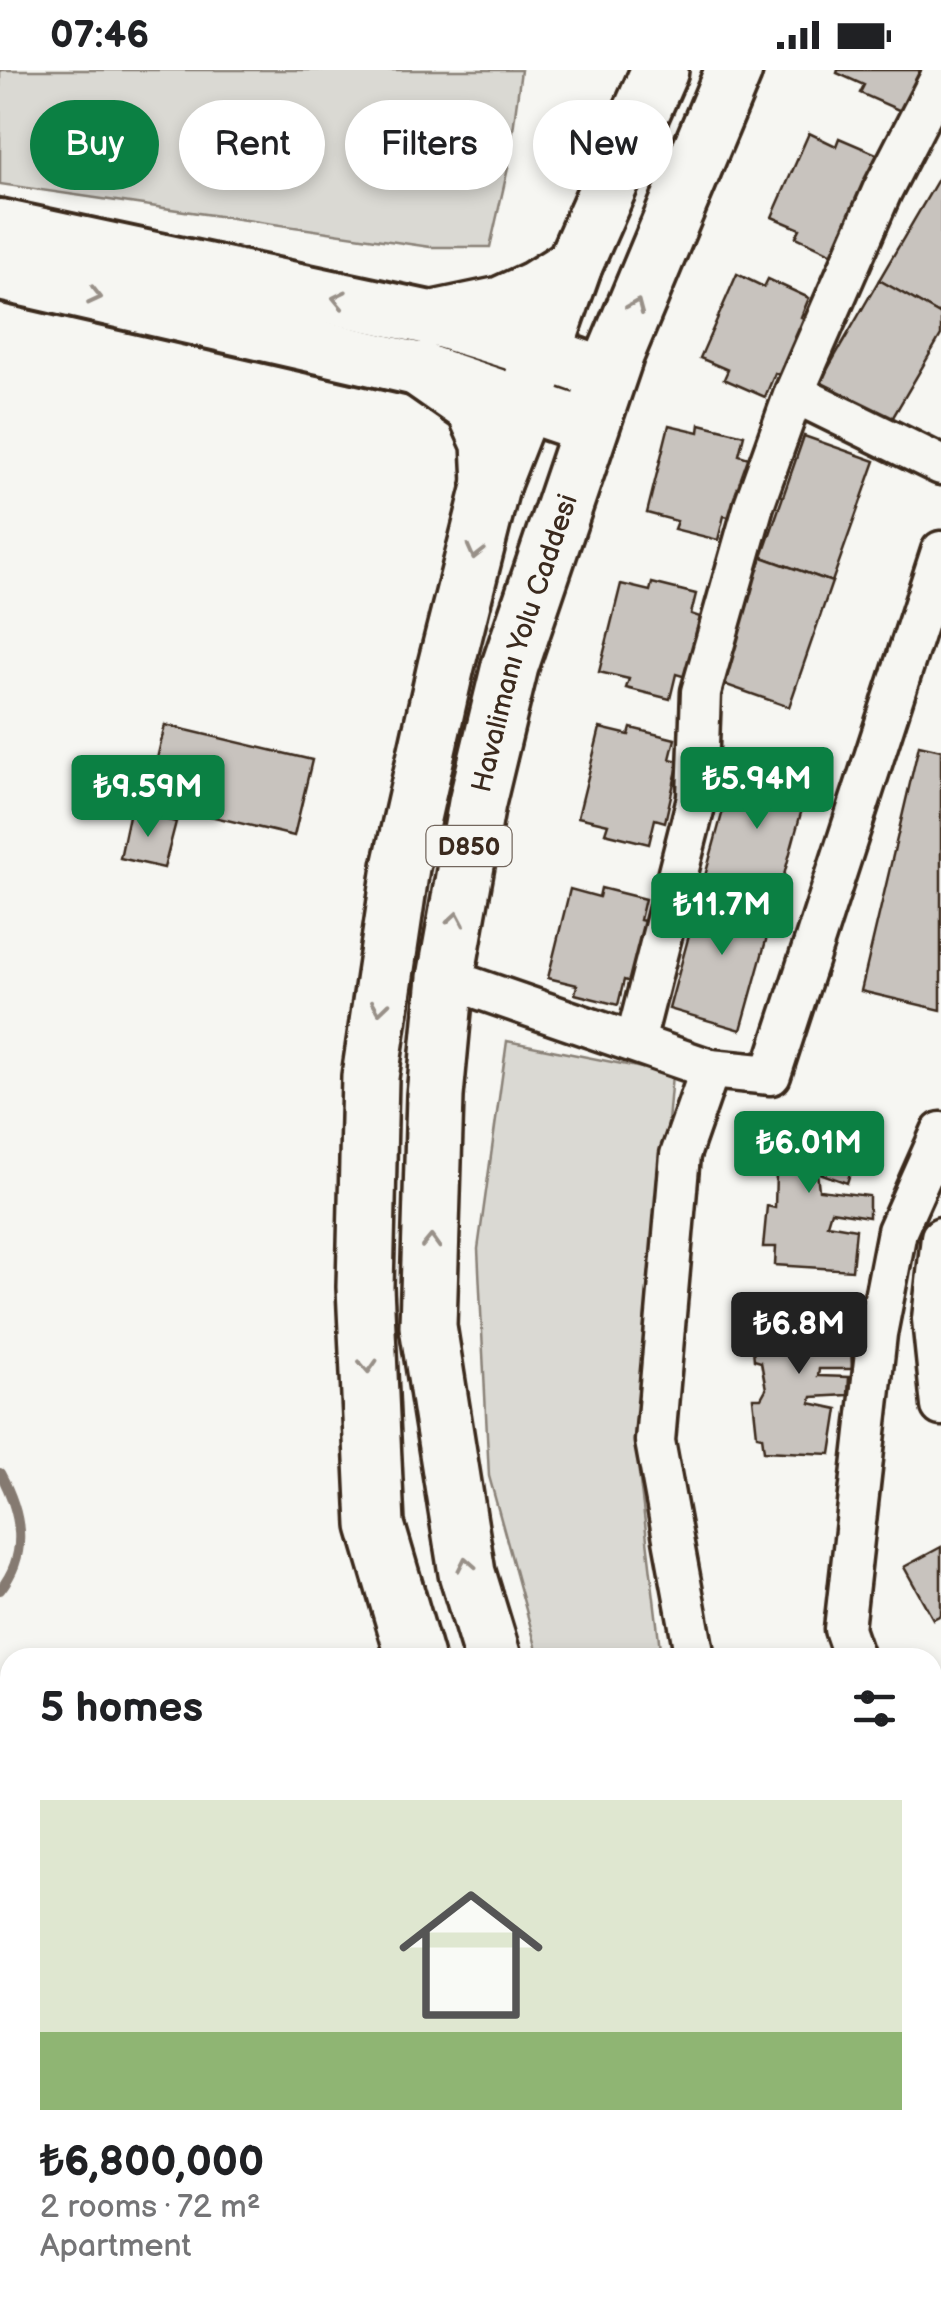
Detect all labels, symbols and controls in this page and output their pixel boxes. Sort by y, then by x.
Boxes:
text: 07:46 [50,13,149,58]
chip: Buy [30,100,159,190]
chip: Rent [179,100,325,190]
chip: Filters [345,100,513,190]
chip: New [533,100,673,190]
one-way arrow [86,284,103,305]
one-way arrow [331,290,348,311]
one-way arrow [624,298,644,316]
street label: Havalimanı Yolu Caddesi [465,490,585,796]
one-way arrow [465,543,486,561]
pin: ₺5.94M [676,747,838,832]
pin: ₺9.59M [67,755,229,840]
text: ₺5.94M [703,760,812,799]
text: ₺9.59M [94,768,202,807]
road number: D850 [426,826,512,866]
pin: ₺11.7M [641,873,803,958]
text: ₺11.7M [673,886,771,925]
one-way arrow [445,910,466,927]
one-way arrow [371,999,392,1016]
pin: ₺6.01M [728,1111,890,1196]
text: ₺6.01M [756,1124,862,1163]
one-way arrow [420,1234,441,1250]
pin: ₺6.8M [729,1292,869,1377]
text: ₺6.8M [753,1305,845,1344]
one-way arrow [358,1359,379,1375]
one-way arrow [457,1556,478,1573]
icon: filters [847,1681,902,1736]
text: 5 homes [40,1683,203,1734]
icon: home [381,1865,561,2045]
text: ₺6,800,000 [40,2137,264,2188]
text: 2 rooms · 72 m² [40,2188,261,2227]
text: Apartment [40,2227,191,2266]

